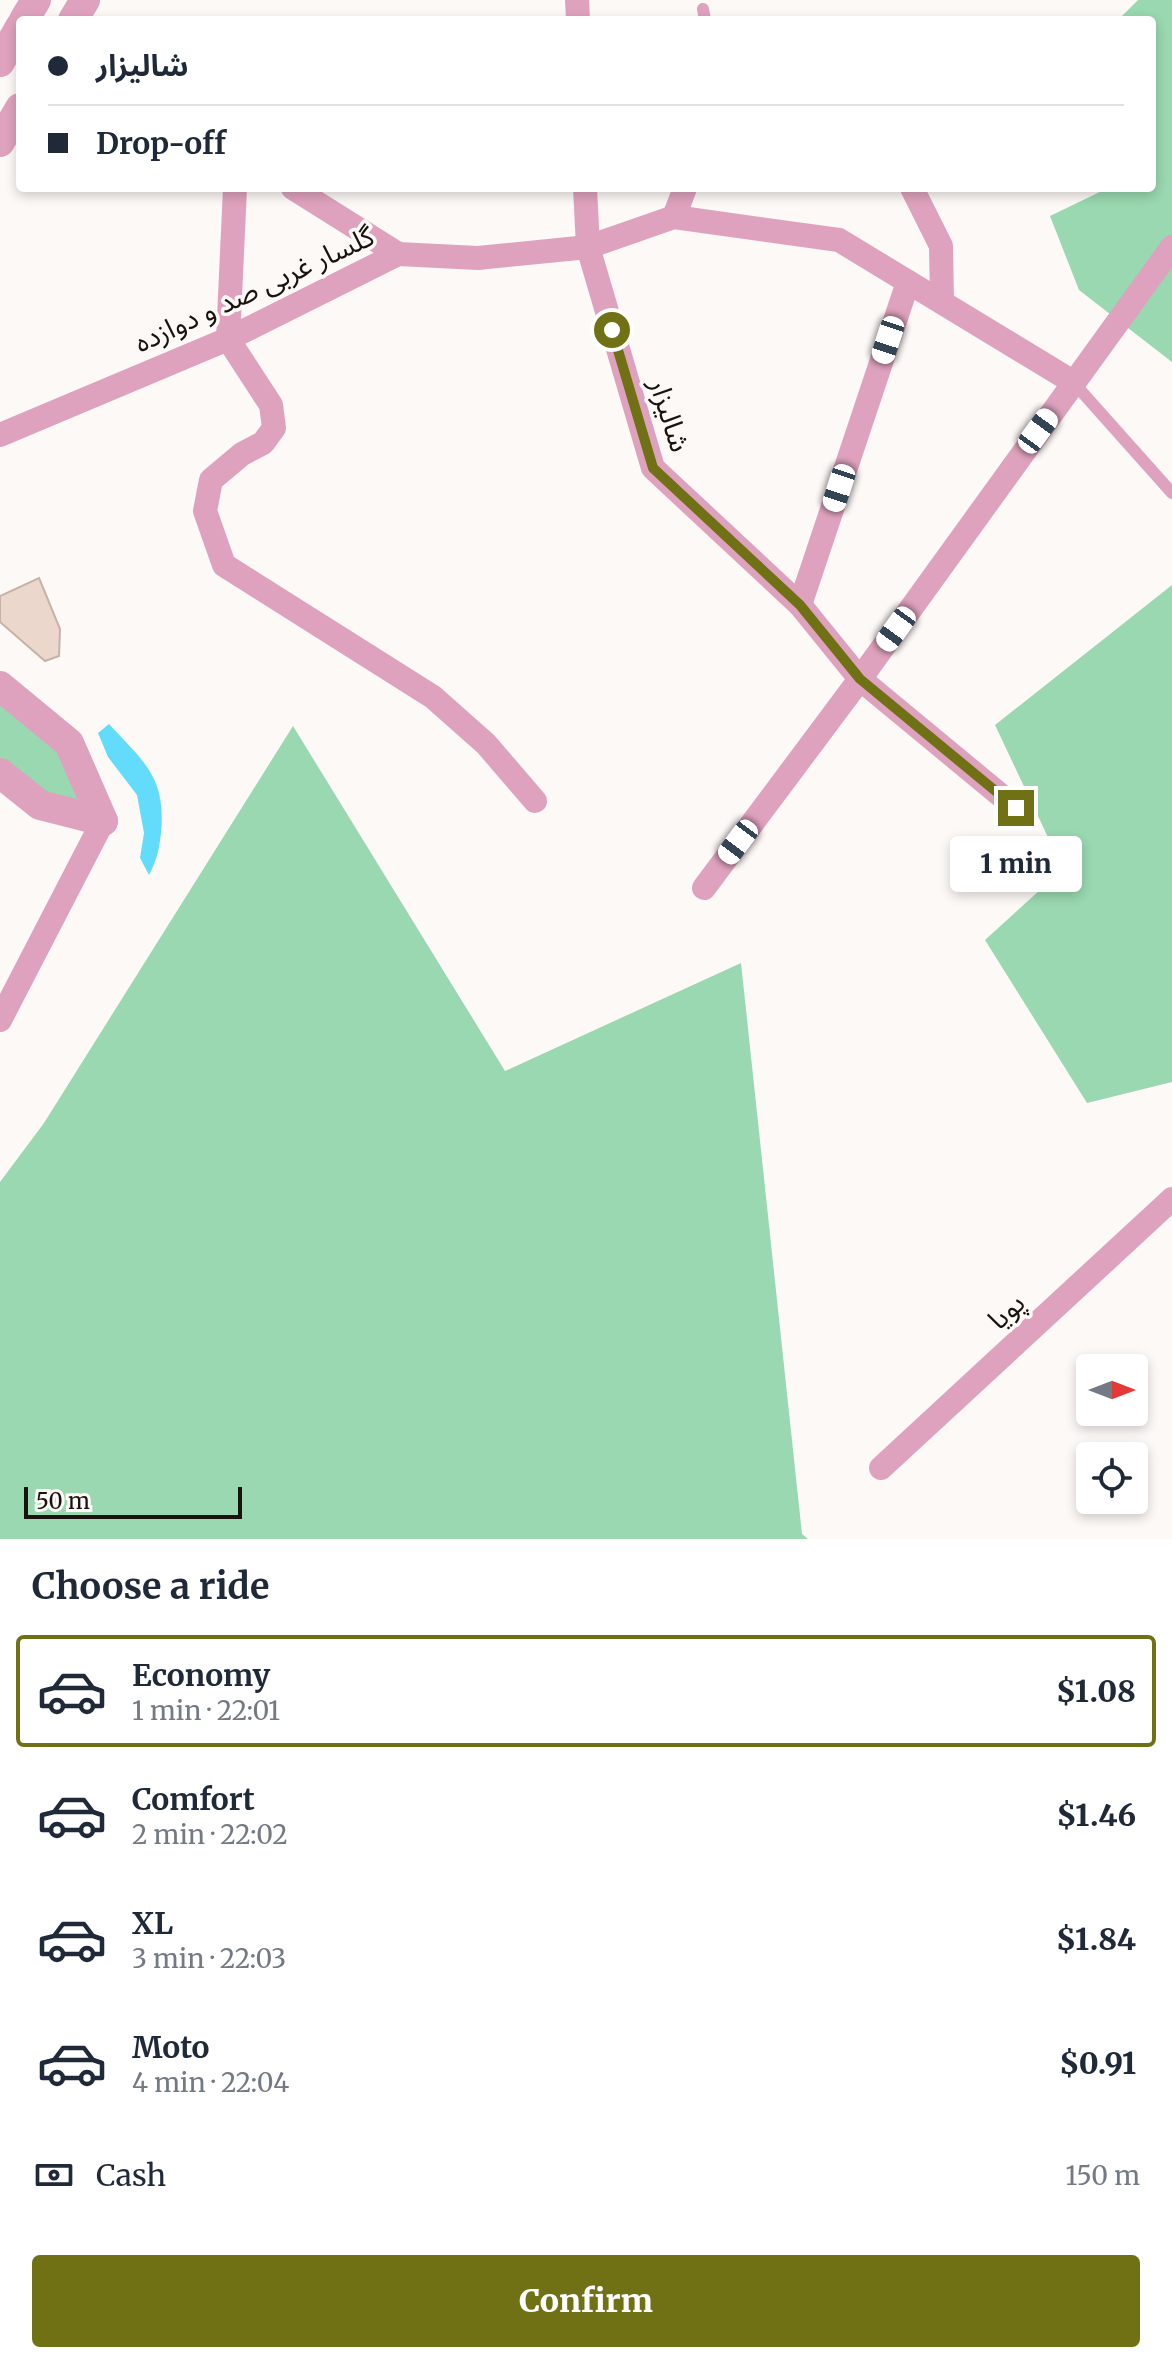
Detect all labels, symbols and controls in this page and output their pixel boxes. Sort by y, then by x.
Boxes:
text: شالیزار [96,46,188,84]
text: Drop-off [96,124,226,162]
street label: گلسار غربی صد و دوازده [128,217,380,360]
route start [594,312,630,348]
car [869,313,907,367]
street label: شالیزار [641,373,699,456]
car [1014,405,1062,457]
car [820,461,858,515]
car [872,603,920,655]
route end [998,790,1034,826]
car [714,816,762,868]
callout: 1 min [950,836,1082,892]
text: 1 min [980,847,1052,880]
street label: پویا [980,1285,1032,1337]
north arrow [1076,1354,1148,1426]
map controls [1076,1354,1148,1514]
button: locate [1076,1442,1148,1514]
scale bar [24,1483,242,1519]
text: 50 m [36,1487,90,1515]
text: Choose a ride [32,1564,269,1609]
icon: car [36,1655,108,1727]
text: Economy [132,1656,270,1694]
text: $1.08 [1056,1672,1136,1710]
text: 1 min · 22:01 [132,1694,280,1727]
icon: car [36,1779,108,1851]
text: Comfort [132,1780,255,1818]
text: $1.46 [1056,1796,1136,1834]
text: 2 min · 22:02 [132,1818,288,1851]
icon: car [36,1903,108,1975]
text: XL [132,1904,173,1942]
text: $1.84 [1056,1920,1136,1958]
text: 3 min · 22:03 [132,1942,286,1975]
icon: car [36,2027,108,2099]
text: Moto [132,2028,210,2066]
text: $0.91 [1059,2044,1136,2082]
text: 4 min · 22:04 [132,2066,289,2099]
icon: cash [32,2153,76,2197]
text: Cash [96,2156,166,2194]
text: 150 m [1066,2159,1140,2192]
button: Confirm [32,2255,1140,2347]

